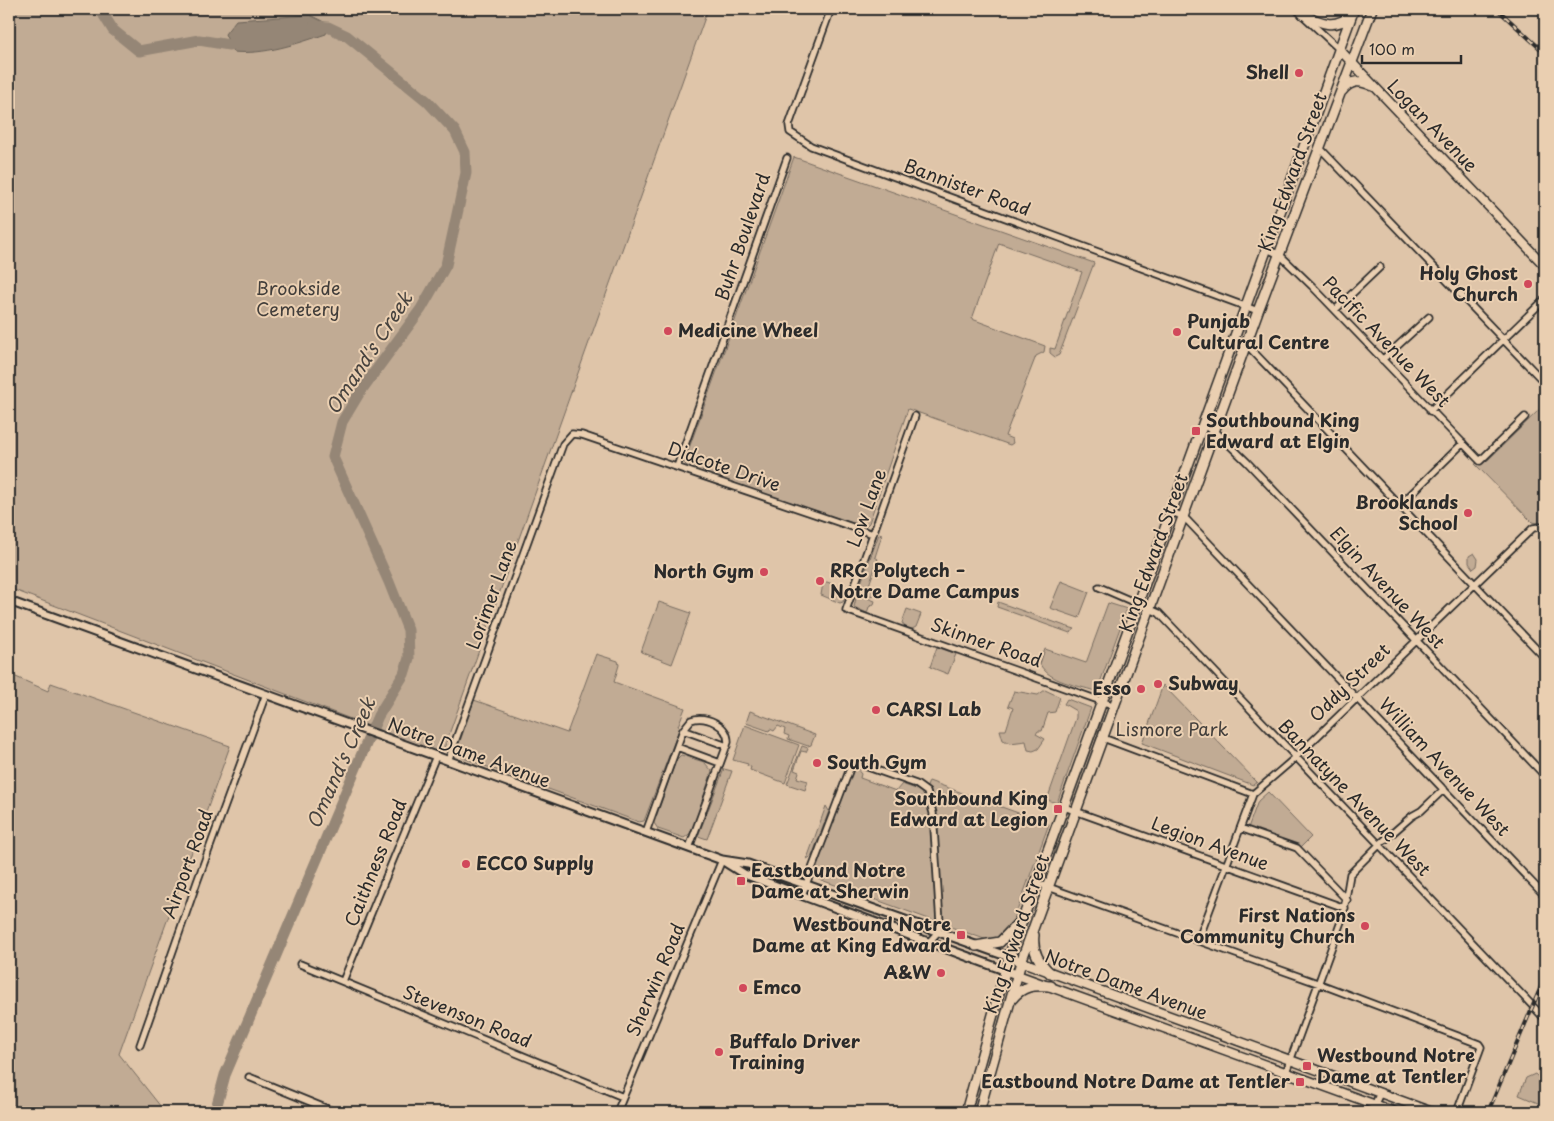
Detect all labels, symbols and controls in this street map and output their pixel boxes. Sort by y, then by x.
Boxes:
scale bar [1362,32,1460,64]
text: 100 m [1369,37,1415,60]
place label: Shell [1246,58,1289,85]
marker: Shell [1293,67,1305,79]
street label: Logan Avenue [1382,72,1485,178]
street label: King Edward Street [1250,88,1333,255]
street label: Bannister Road [900,151,1035,222]
street label: Buhr Boulevard [707,169,776,304]
place label: Holy Ghost Church [1420,259,1519,307]
street label: Pacific Avenue West [1317,269,1457,413]
park label: Brookside Cemetery [256,274,340,322]
marker: Holy Ghost Church [1522,278,1534,290]
water label: Omand's Creek [318,285,419,419]
place label: Punjab Cultural Centre [1187,307,1330,355]
place label: Medicine Wheel [678,316,818,343]
marker: Medicine Wheel [662,325,674,337]
marker: Punjab Cultural Centre [1171,326,1183,338]
place label: Southbound King Edward at Elgin [1206,406,1359,454]
marker: Southbound King Edward at Elgin [1190,425,1202,437]
street label: Didcote Drive [665,434,784,497]
street label: Low Lane [839,464,892,551]
street label: King Edward Street [1111,469,1194,636]
place label: Brooklands School [1355,488,1458,536]
marker: Brooklands School [1462,507,1474,519]
street label: Elgin Avenue West [1324,520,1452,654]
street label: Lorimer Lane [458,536,523,653]
place label: RRC Polytech – Notre Dame Campus [830,556,1020,604]
place label: North Gym [653,557,754,584]
marker: North Gym [758,566,770,578]
marker: RRC Polytech – Notre Dame Campus [814,575,826,587]
street label: Skinner Road [927,610,1046,673]
street label: Oddy Street [1302,636,1396,728]
place label: Subway [1168,669,1238,696]
place label: Esso [1093,674,1131,701]
marker: Subway [1152,678,1164,690]
marker: Esso [1135,683,1147,695]
street label: William Avenue West [1373,690,1517,842]
water label: Omand's Creek [299,691,382,833]
place label: CARSI Lab [886,695,981,722]
marker: CARSI Lab [870,704,882,716]
street label: Notre Dame Avenue [384,710,555,794]
street label: Bannatyne Avenue West [1273,712,1437,882]
park label: Lismore Park [1116,715,1228,742]
place label: South Gym [827,748,927,775]
marker: South Gym [811,757,823,769]
place label: Southbound King Edward at Legion [890,784,1048,832]
street label: Caithness Road [337,795,413,930]
marker: Southbound King Edward at Legion [1052,803,1064,815]
street label: Airport Road [154,805,219,922]
street label: Legion Avenue [1148,809,1273,876]
place label: ECCO Supply [476,849,594,876]
street label: King Edward Street [976,850,1056,1017]
place label: Eastbound Notre Dame at Sherwin [751,856,909,904]
marker: ECCO Supply [460,858,472,870]
marker: Eastbound Notre Dame at Sherwin [735,875,747,887]
place label: First Nations Community Church [1180,901,1355,949]
place label: Westbound Notre Dame at King Edward [752,910,951,958]
street label: Sherwin Road [619,919,691,1040]
marker: First Nations Community Church [1359,920,1371,932]
marker: Westbound Notre Dame at King Edward [955,929,967,941]
street label: Notre Dame Avenue [1041,942,1212,1026]
place label: A&W [884,958,931,985]
marker: A&W [935,967,947,979]
place label: Emco [753,973,801,1000]
street label: Stevenson Road [399,977,536,1054]
marker: Emco [737,982,749,994]
place label: Buffalo Driver Training [729,1027,861,1075]
place label: Westbound Notre Dame at Tentler [1317,1041,1475,1089]
marker: Buffalo Driver Training [713,1046,725,1058]
marker: Westbound Notre Dame at Tentler [1301,1060,1313,1072]
place label: Eastbound Notre Dame at Tentler [981,1067,1291,1094]
marker: Eastbound Notre Dame at Tentler [1294,1076,1306,1088]

